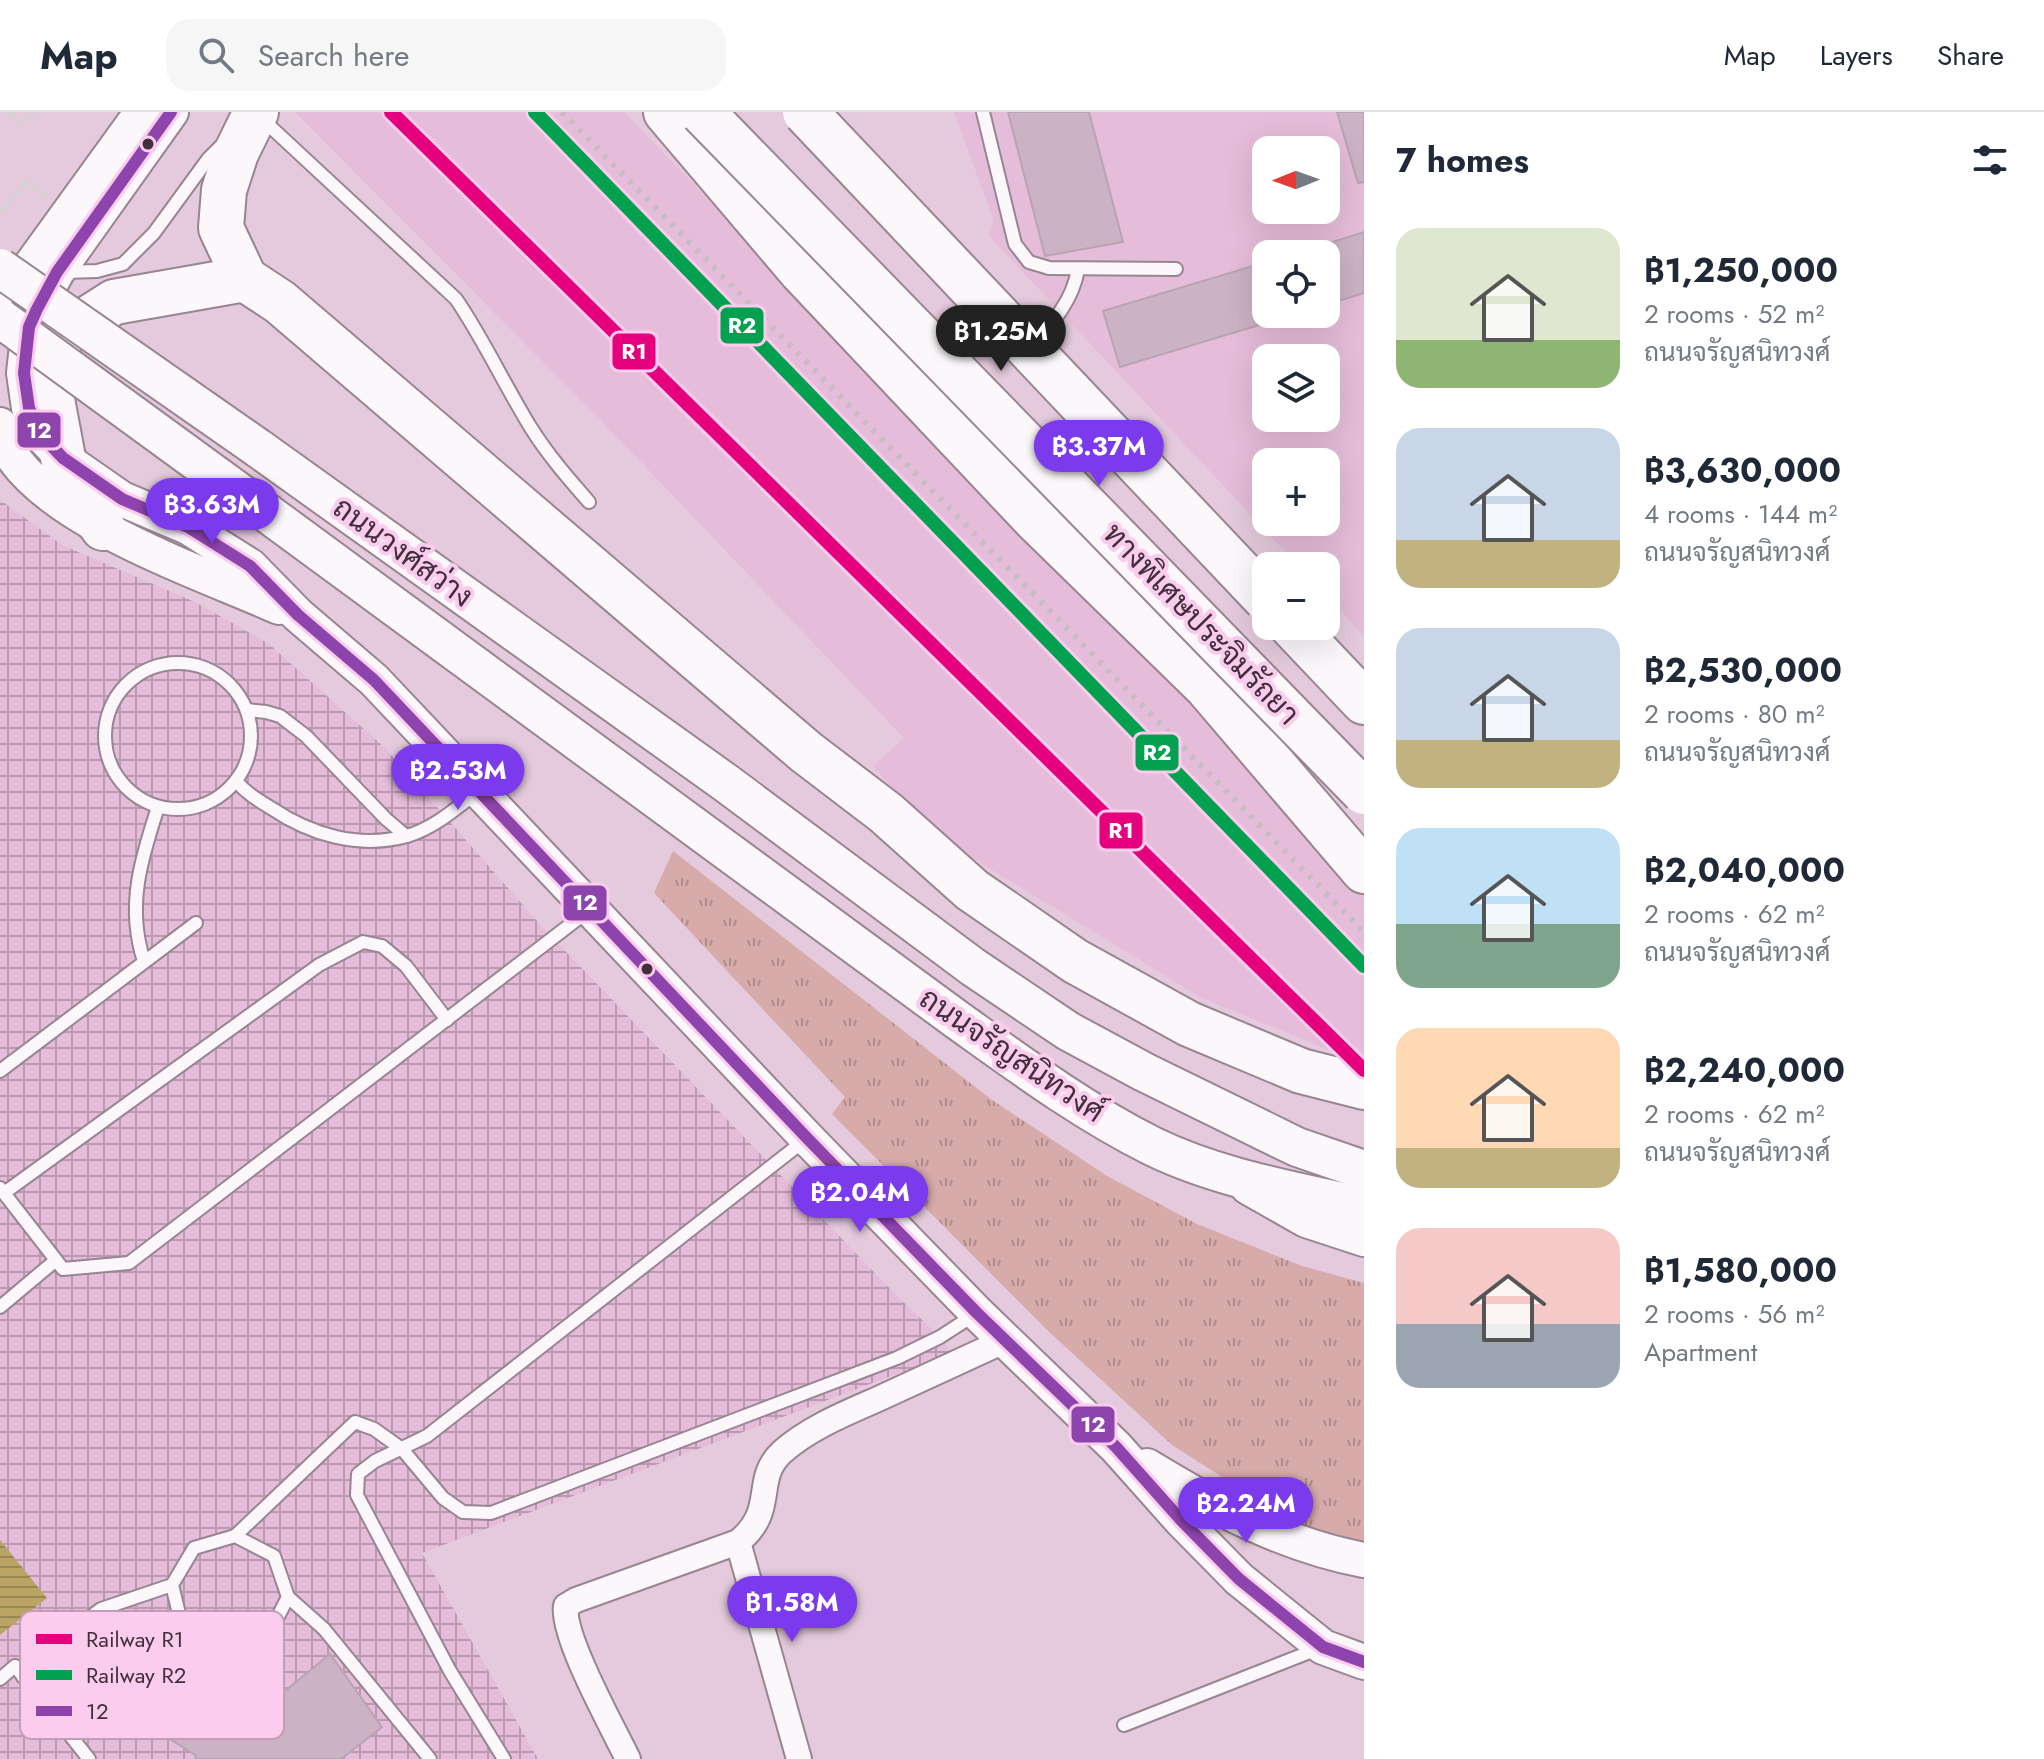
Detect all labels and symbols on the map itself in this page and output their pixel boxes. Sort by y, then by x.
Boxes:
unlabelled marker [140,136,156,152]
north arrow [1252,136,1340,224]
pin: ฿1.25M [936,305,1066,373]
line badge: R2 [719,306,765,345]
text: R2 [728,309,756,341]
line badge: R1 [611,332,657,371]
text: R1 [621,335,647,367]
line badge: 12 [16,411,62,449]
text: 12 [26,414,52,446]
pin: ฿3.37M [1034,420,1164,488]
pin: ฿3.63M [147,478,277,546]
street label: ถนนวงศ์สว่าง [324,486,482,617]
street label: ทางพิเศษประจิมรัถยา [1093,513,1309,734]
line badge: R2 [1134,733,1180,772]
text: R2 [1143,736,1171,768]
pin: ฿2.53M [393,744,523,812]
line badge: R1 [1098,811,1144,850]
text: R1 [1108,814,1134,846]
line badge: 12 [562,884,608,922]
text: 12 [572,886,598,918]
unlabelled marker [639,961,655,977]
street label: ถนนจรัญสนิทวงศ์ [911,977,1113,1133]
pin: ฿2.04M [795,1166,925,1234]
line badge: 12 [1070,1405,1116,1444]
text: 12 [1080,1408,1106,1440]
pin: ฿2.24M [1181,1477,1311,1545]
pin: ฿1.58M [727,1576,857,1644]
legend [20,1611,284,1739]
text: Railway R1 [86,1623,184,1655]
text: Railway R2 [86,1659,186,1691]
text: 12 [86,1695,108,1727]

